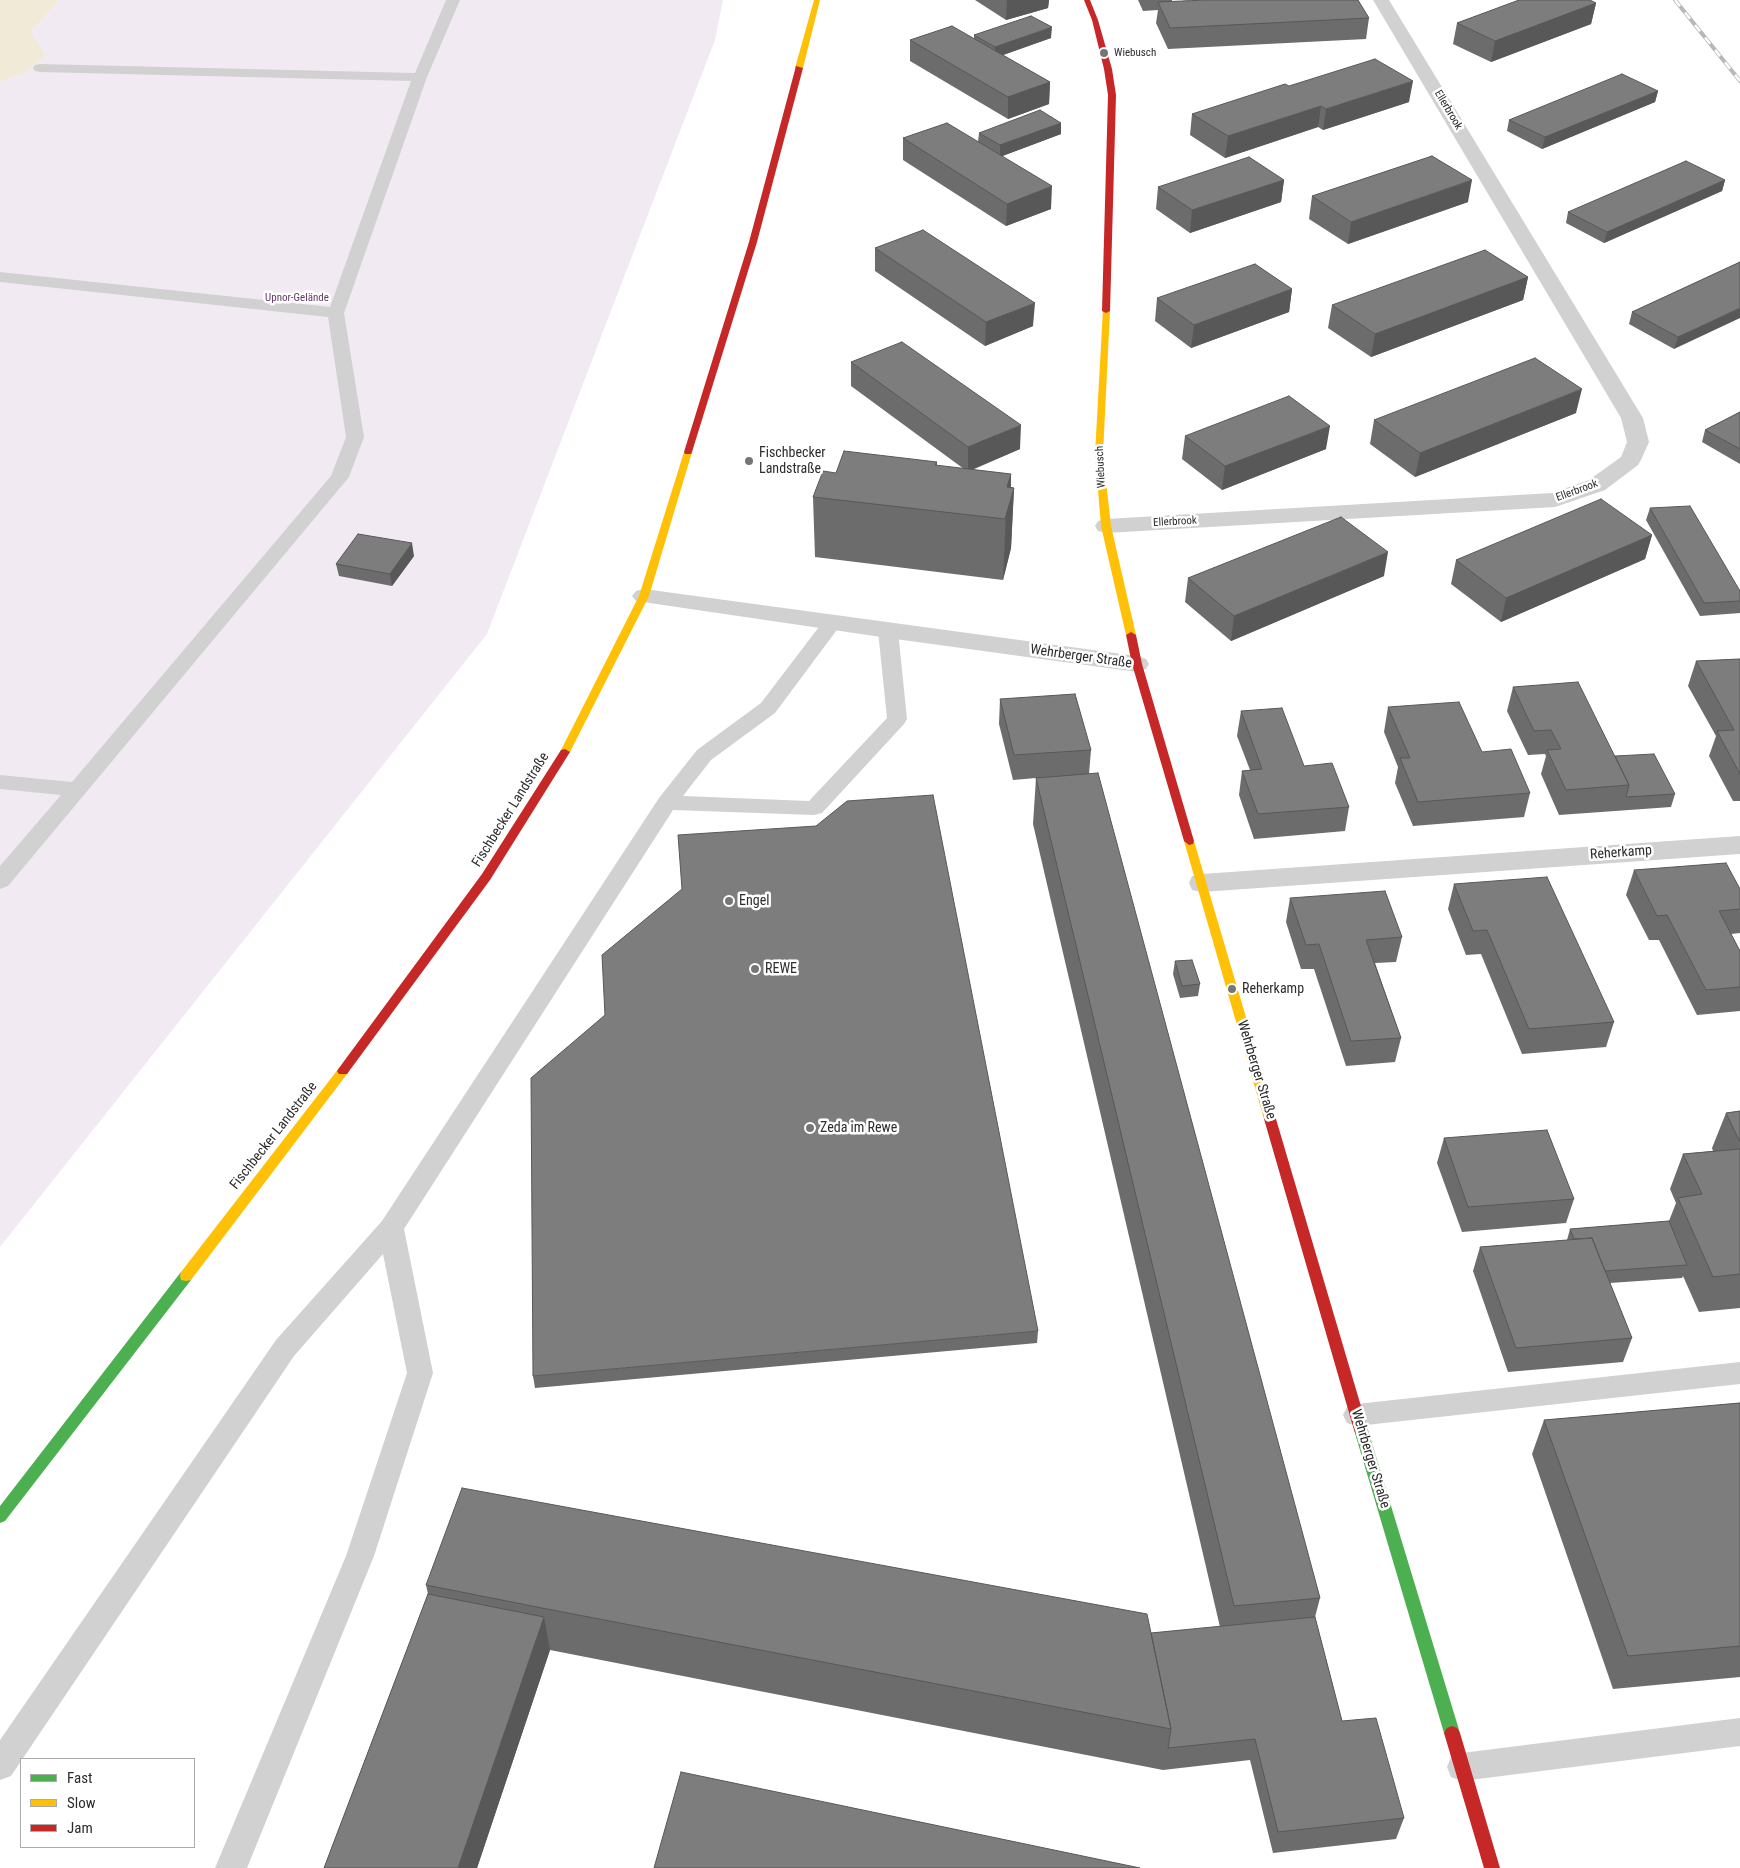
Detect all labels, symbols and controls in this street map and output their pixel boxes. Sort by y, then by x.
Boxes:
place label: Wiebusch [1114,46,1156,60]
marker: Wiebusch [1098,47,1110,59]
street label: Ellerbrook [1431,88,1465,132]
park label: Upnor-Gelände [265,291,329,305]
place label: Fischbecker Landstraße [759,445,825,478]
street label: Wiebusch [1093,446,1109,488]
marker: Fischbecker Landstraße [743,455,755,467]
street label: Ellerbrook [1554,477,1600,505]
street label: Ellerbrook [1153,514,1197,530]
street label: Wehrberger Straße [1029,642,1133,672]
street label: Fischbecker Landstraße [469,750,553,870]
street label: Reherkamp [1589,842,1653,864]
place label: Engel [739,893,769,909]
marker: Engel [723,895,735,907]
place label: REWE [765,961,797,977]
marker: REWE [749,963,761,975]
place label: Reherkamp [1242,981,1304,997]
marker: Reherkamp [1226,983,1238,995]
street label: Wehrberger Straße [1233,1019,1279,1121]
street label: Fischbecker Landstraße [227,1079,321,1193]
place label: Zeda im Rewe [820,1120,897,1136]
marker: Zeda im Rewe [804,1122,816,1134]
street label: Wehrberger Straße [1347,1408,1393,1510]
legend [20,1758,195,1848]
text: Fast [67,1769,92,1787]
text: Slow [67,1794,96,1812]
text: Jam [67,1819,93,1837]

